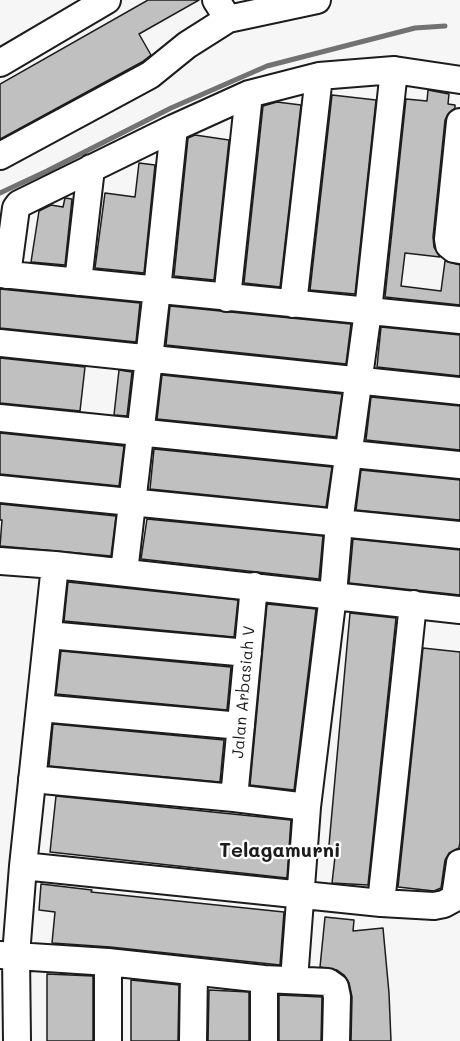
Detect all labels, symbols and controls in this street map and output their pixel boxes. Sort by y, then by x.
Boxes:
street label: Jalan Arbasiah V [229,625,259,759]
district label: Telagamurni [219,839,341,863]

